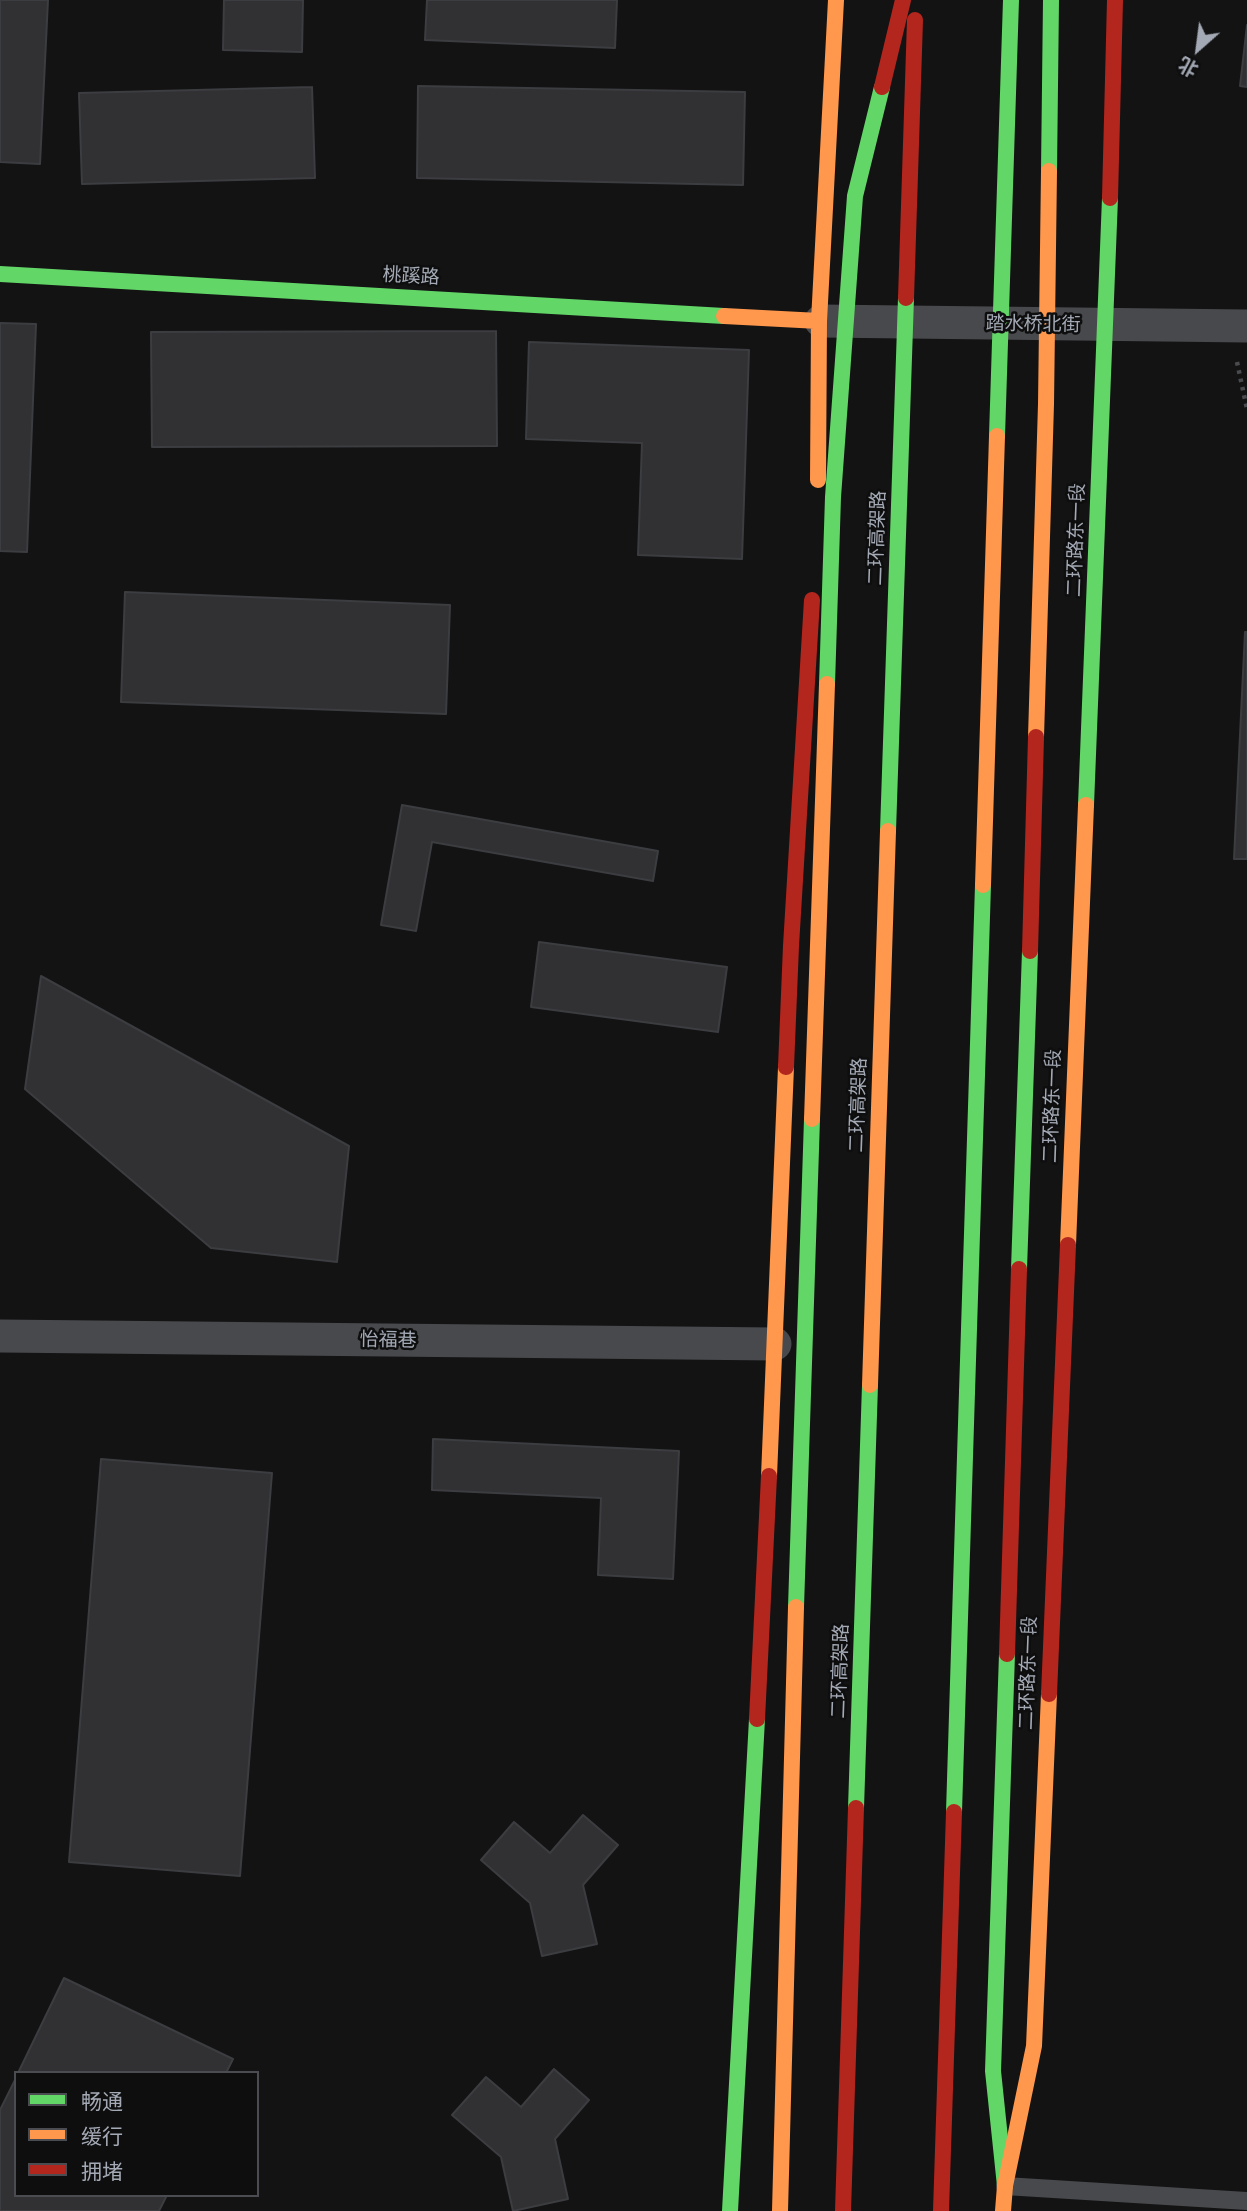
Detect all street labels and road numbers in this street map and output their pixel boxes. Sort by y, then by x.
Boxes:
street label: 桃蹊路 [382,263,440,289]
street label: 踏水桥北街 [985,312,1081,336]
street label: 二环路东一段 [1063,483,1089,597]
street label: 二环高架路 [864,490,890,586]
street label: 二环路东一段 [1039,1049,1065,1163]
street label: 二环高架路 [845,1057,871,1153]
street label: 怡福巷 [359,1328,417,1352]
street label: 二环路东一段 [1015,1616,1041,1730]
street label: 二环高架路 [827,1623,853,1719]

